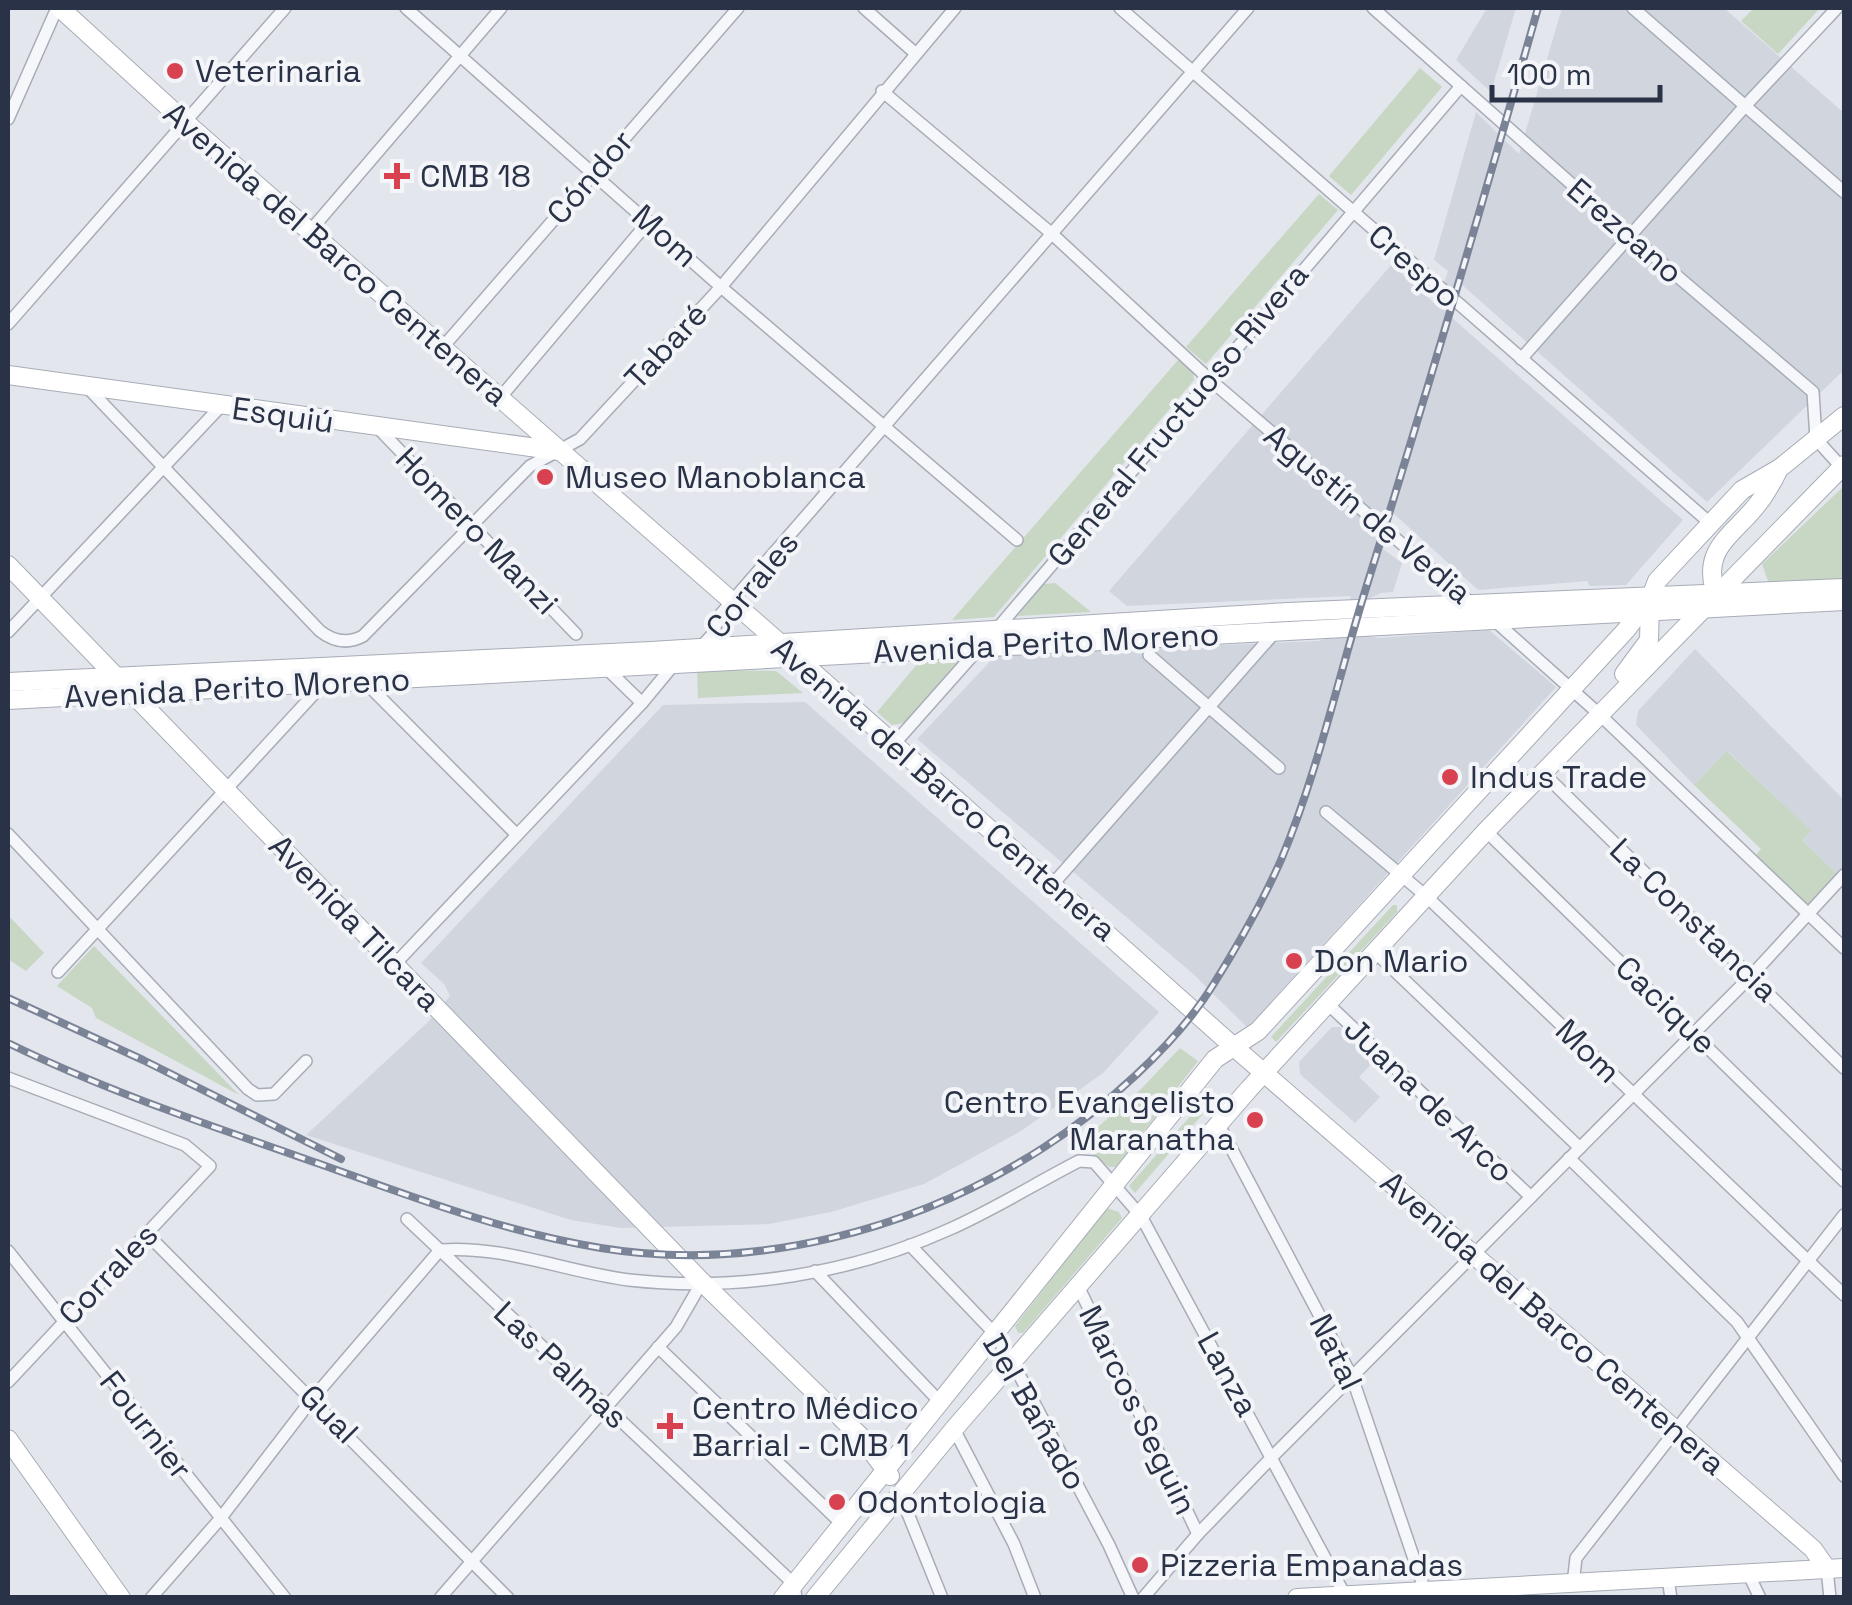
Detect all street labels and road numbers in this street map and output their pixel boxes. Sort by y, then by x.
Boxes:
street label: Avenida del Barco Centenera [155,93,517,415]
street label: Cóndor [538,121,642,233]
street label: Erezcano [1559,170,1691,292]
street label: Mom [624,196,706,276]
street label: Crespo [1360,215,1468,317]
street label: General Fructuoso Rivera [1039,255,1317,575]
street label: Tabaré [616,294,716,398]
street label: Esquiú [229,388,337,442]
street label: Agustín de Vedia [1256,415,1480,613]
street label: Homero Manzi [387,439,567,623]
street label: Corrales [697,523,807,647]
street label: Avenida Perito Moreno [872,614,1220,672]
street label: Avenida del Barco Centenera [763,628,1125,950]
street label: Avenida Perito Moreno [63,659,411,717]
street label: Avenida Tilcara [260,826,450,1020]
street label: La Constancia [1601,830,1787,1010]
street label: Cacique [1607,947,1725,1063]
street label: Juana de Arco [1336,1009,1522,1191]
street label: Mom [1547,1011,1629,1091]
street label: Avenida del Barco Centenera [1372,1162,1734,1484]
street label: Corrales [50,1215,166,1333]
street label: Las Palmas [486,1293,636,1437]
street label: Marcos Seguin [1070,1299,1206,1521]
street label: Natal [1301,1307,1371,1397]
street label: Lanza [1189,1325,1267,1423]
street label: Del Bañado [974,1327,1096,1497]
street label: Fournier [91,1363,201,1487]
street label: Gual [291,1376,367,1452]

